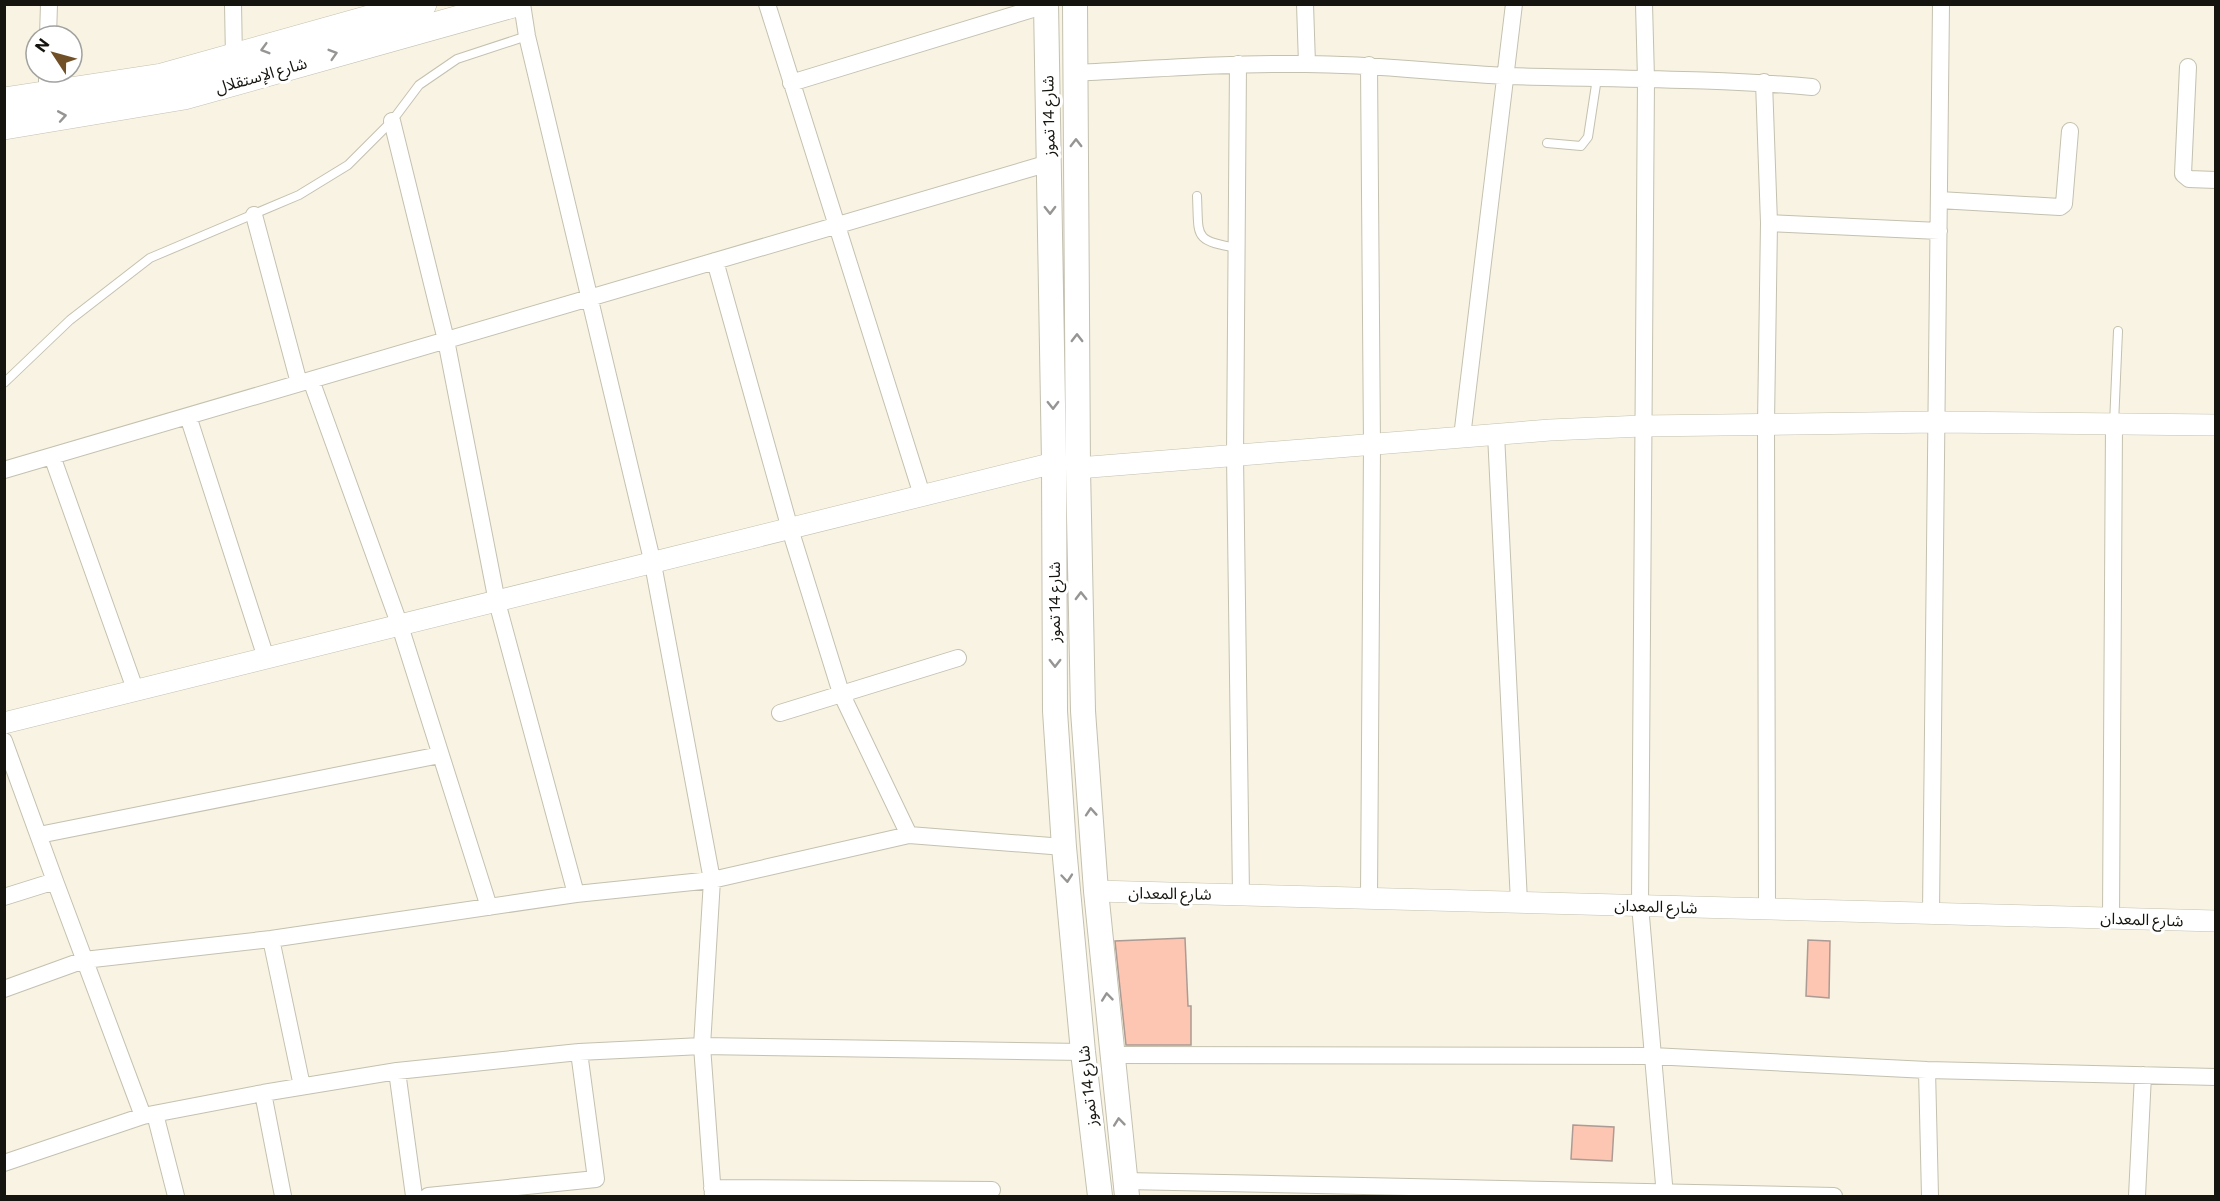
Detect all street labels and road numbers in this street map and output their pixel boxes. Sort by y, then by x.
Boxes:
street label: شارع الإستقلال [213,52,310,101]
street label: شارع 14 تموز [1037,75,1062,158]
street label: شارع 14 تموز [1044,561,1067,644]
street label: شارع المعدان [1128,882,1212,907]
street label: شارع المعدان [1614,895,1698,920]
street label: شارع المعدان [2100,908,2184,933]
street label: شارع 14 تموز [1073,1044,1104,1128]

